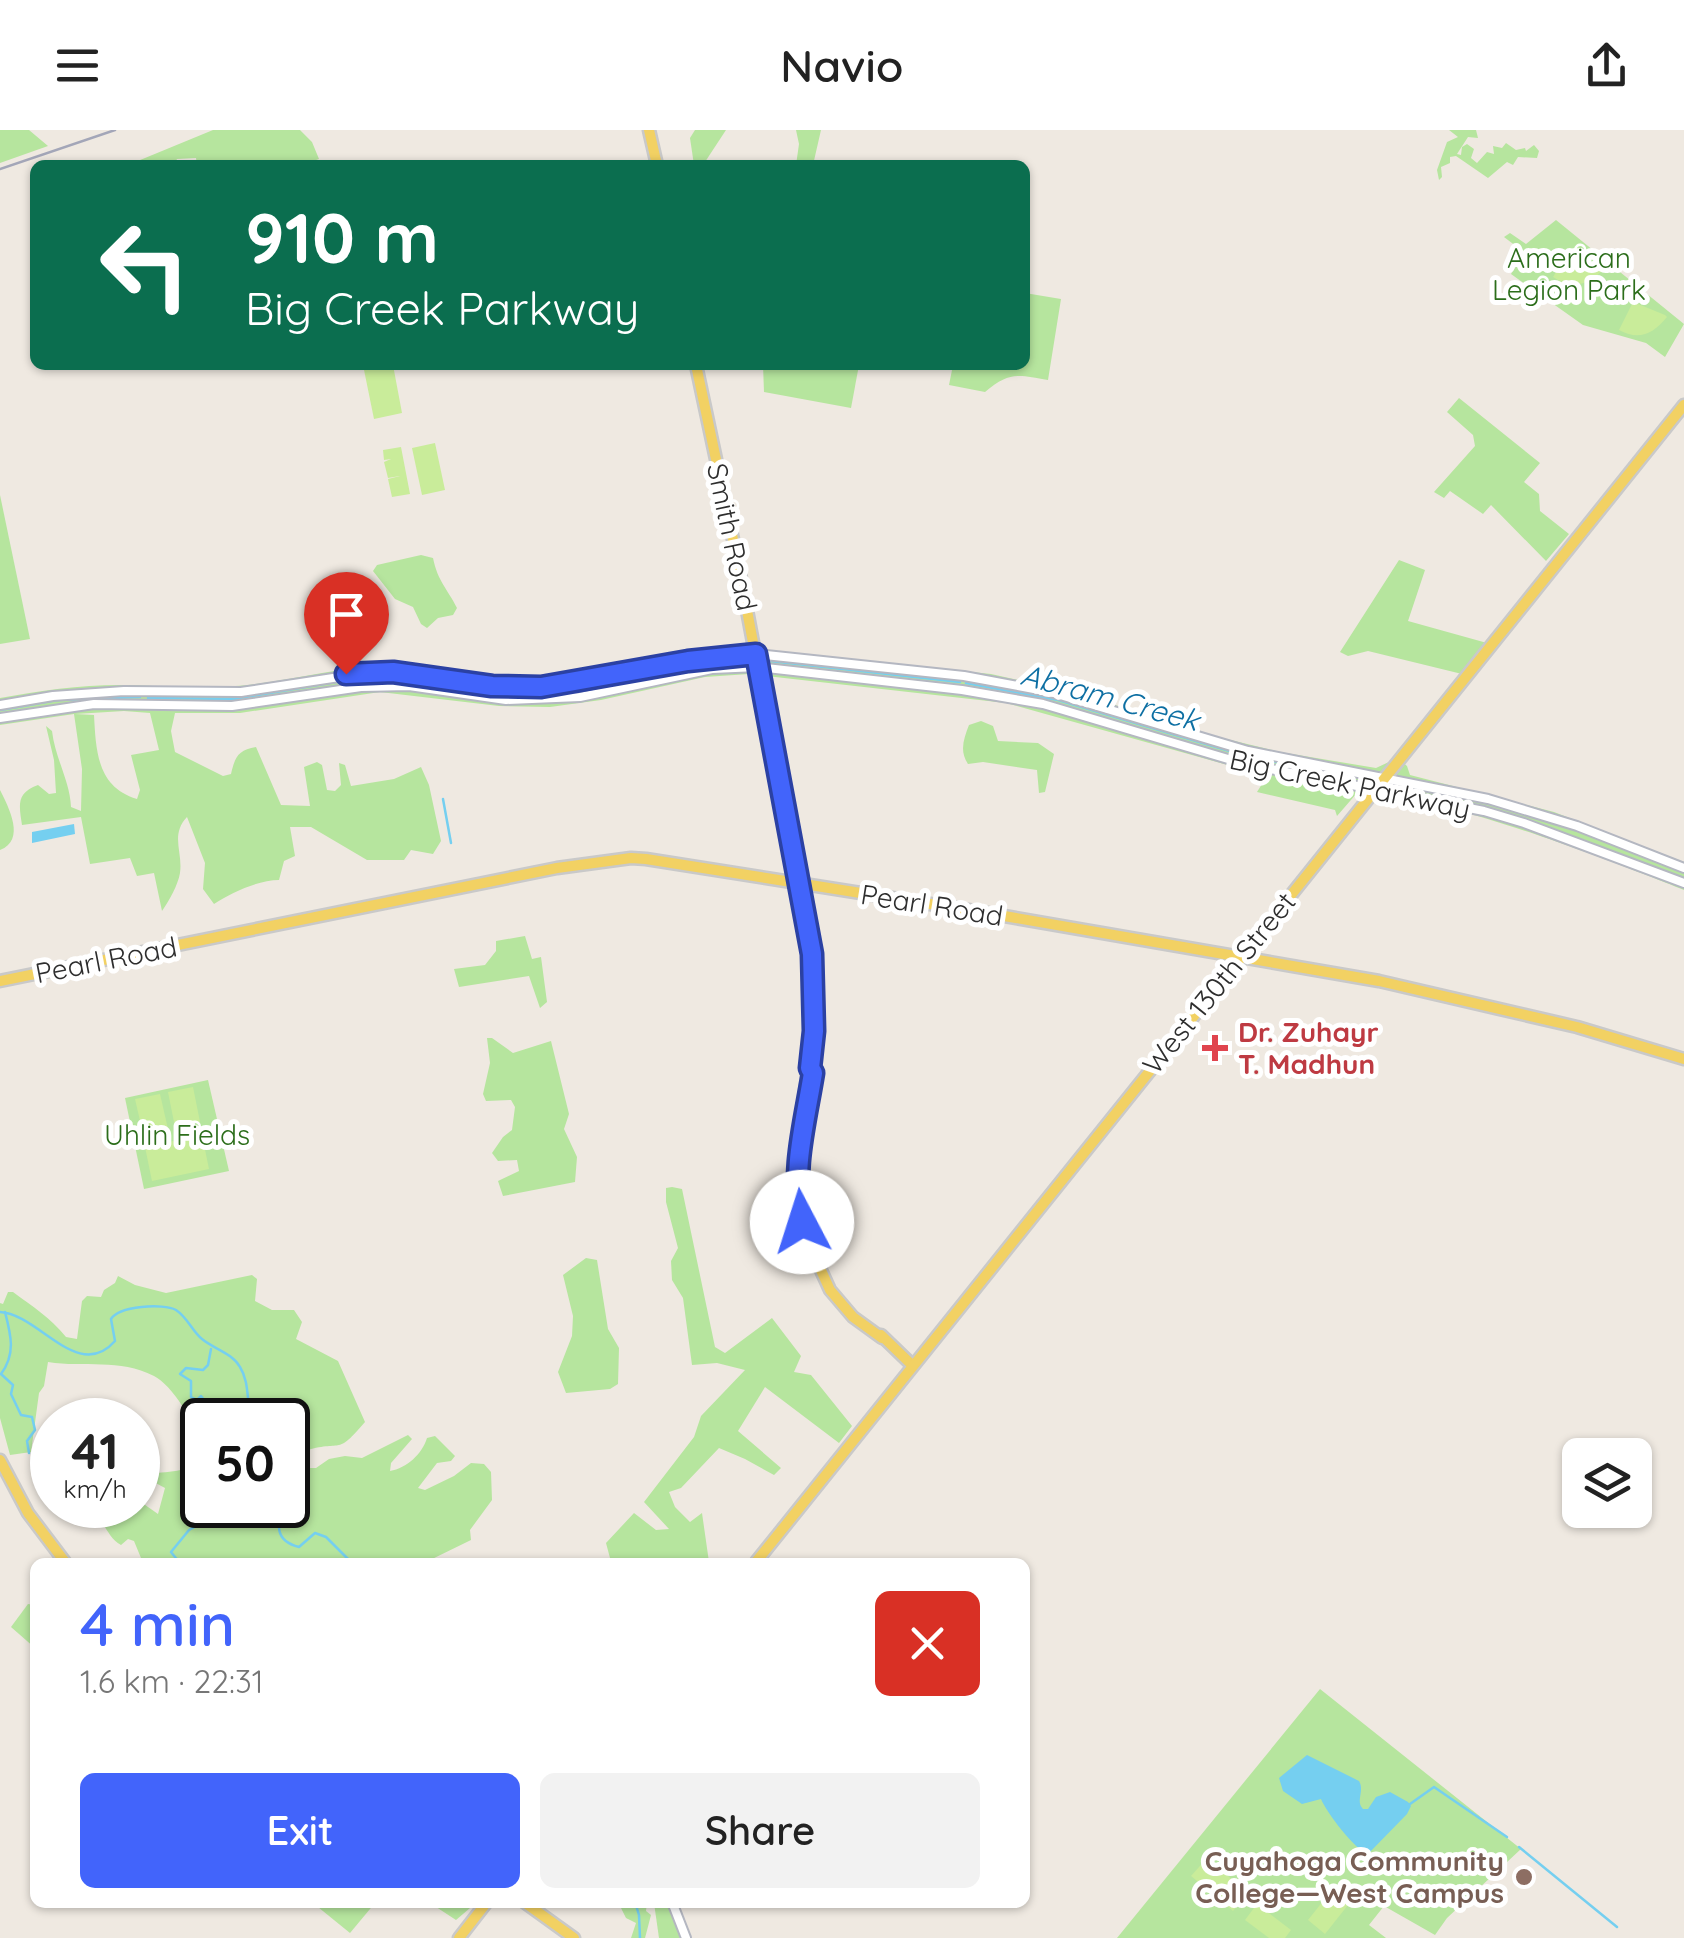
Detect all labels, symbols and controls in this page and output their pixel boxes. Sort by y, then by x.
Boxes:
text: Navio [780,37,904,93]
icon: menu [50,38,105,93]
icon: share [1579,38,1634,93]
text: 910 m [245,193,439,281]
icon: left [80,200,210,330]
park label: American Legion Park [1492,240,1646,307]
text: Big Creek Parkway [245,280,639,336]
street label: Smith Road [700,460,765,614]
pin [304,572,389,675]
icon: arrive [319,587,374,642]
water label: Abram Creek [1017,655,1206,740]
street label: Big Creek Parkway [1226,741,1474,826]
street label: Pearl Road [858,876,1006,933]
street label: West 130th Street [1135,885,1303,1081]
street label: Pearl Road [32,929,180,990]
place label: Dr. Zuhayr T. Madhun [1238,1014,1379,1081]
marker: Dr. Zuhayr T. Madhun [1202,1035,1228,1061]
park label: Uhlin Fields [104,1117,250,1152]
position arrow [750,1170,854,1274]
speed limit sign: 50 [180,1398,310,1528]
text: 41 [71,1419,119,1482]
map controls [1562,1438,1652,1528]
button: layers [1562,1438,1652,1528]
text: km/h [63,1473,127,1504]
text: 4 min [80,1586,235,1661]
button: close [875,1591,980,1696]
text: 1.6 km · 22:31 [80,1661,264,1701]
button: Exit [80,1773,520,1888]
button: Share [540,1773,980,1888]
place label: Cuyahoga Community College—West Campus [1195,1843,1504,1910]
marker: Cuyahoga Community College—West Campus [1513,1866,1535,1888]

